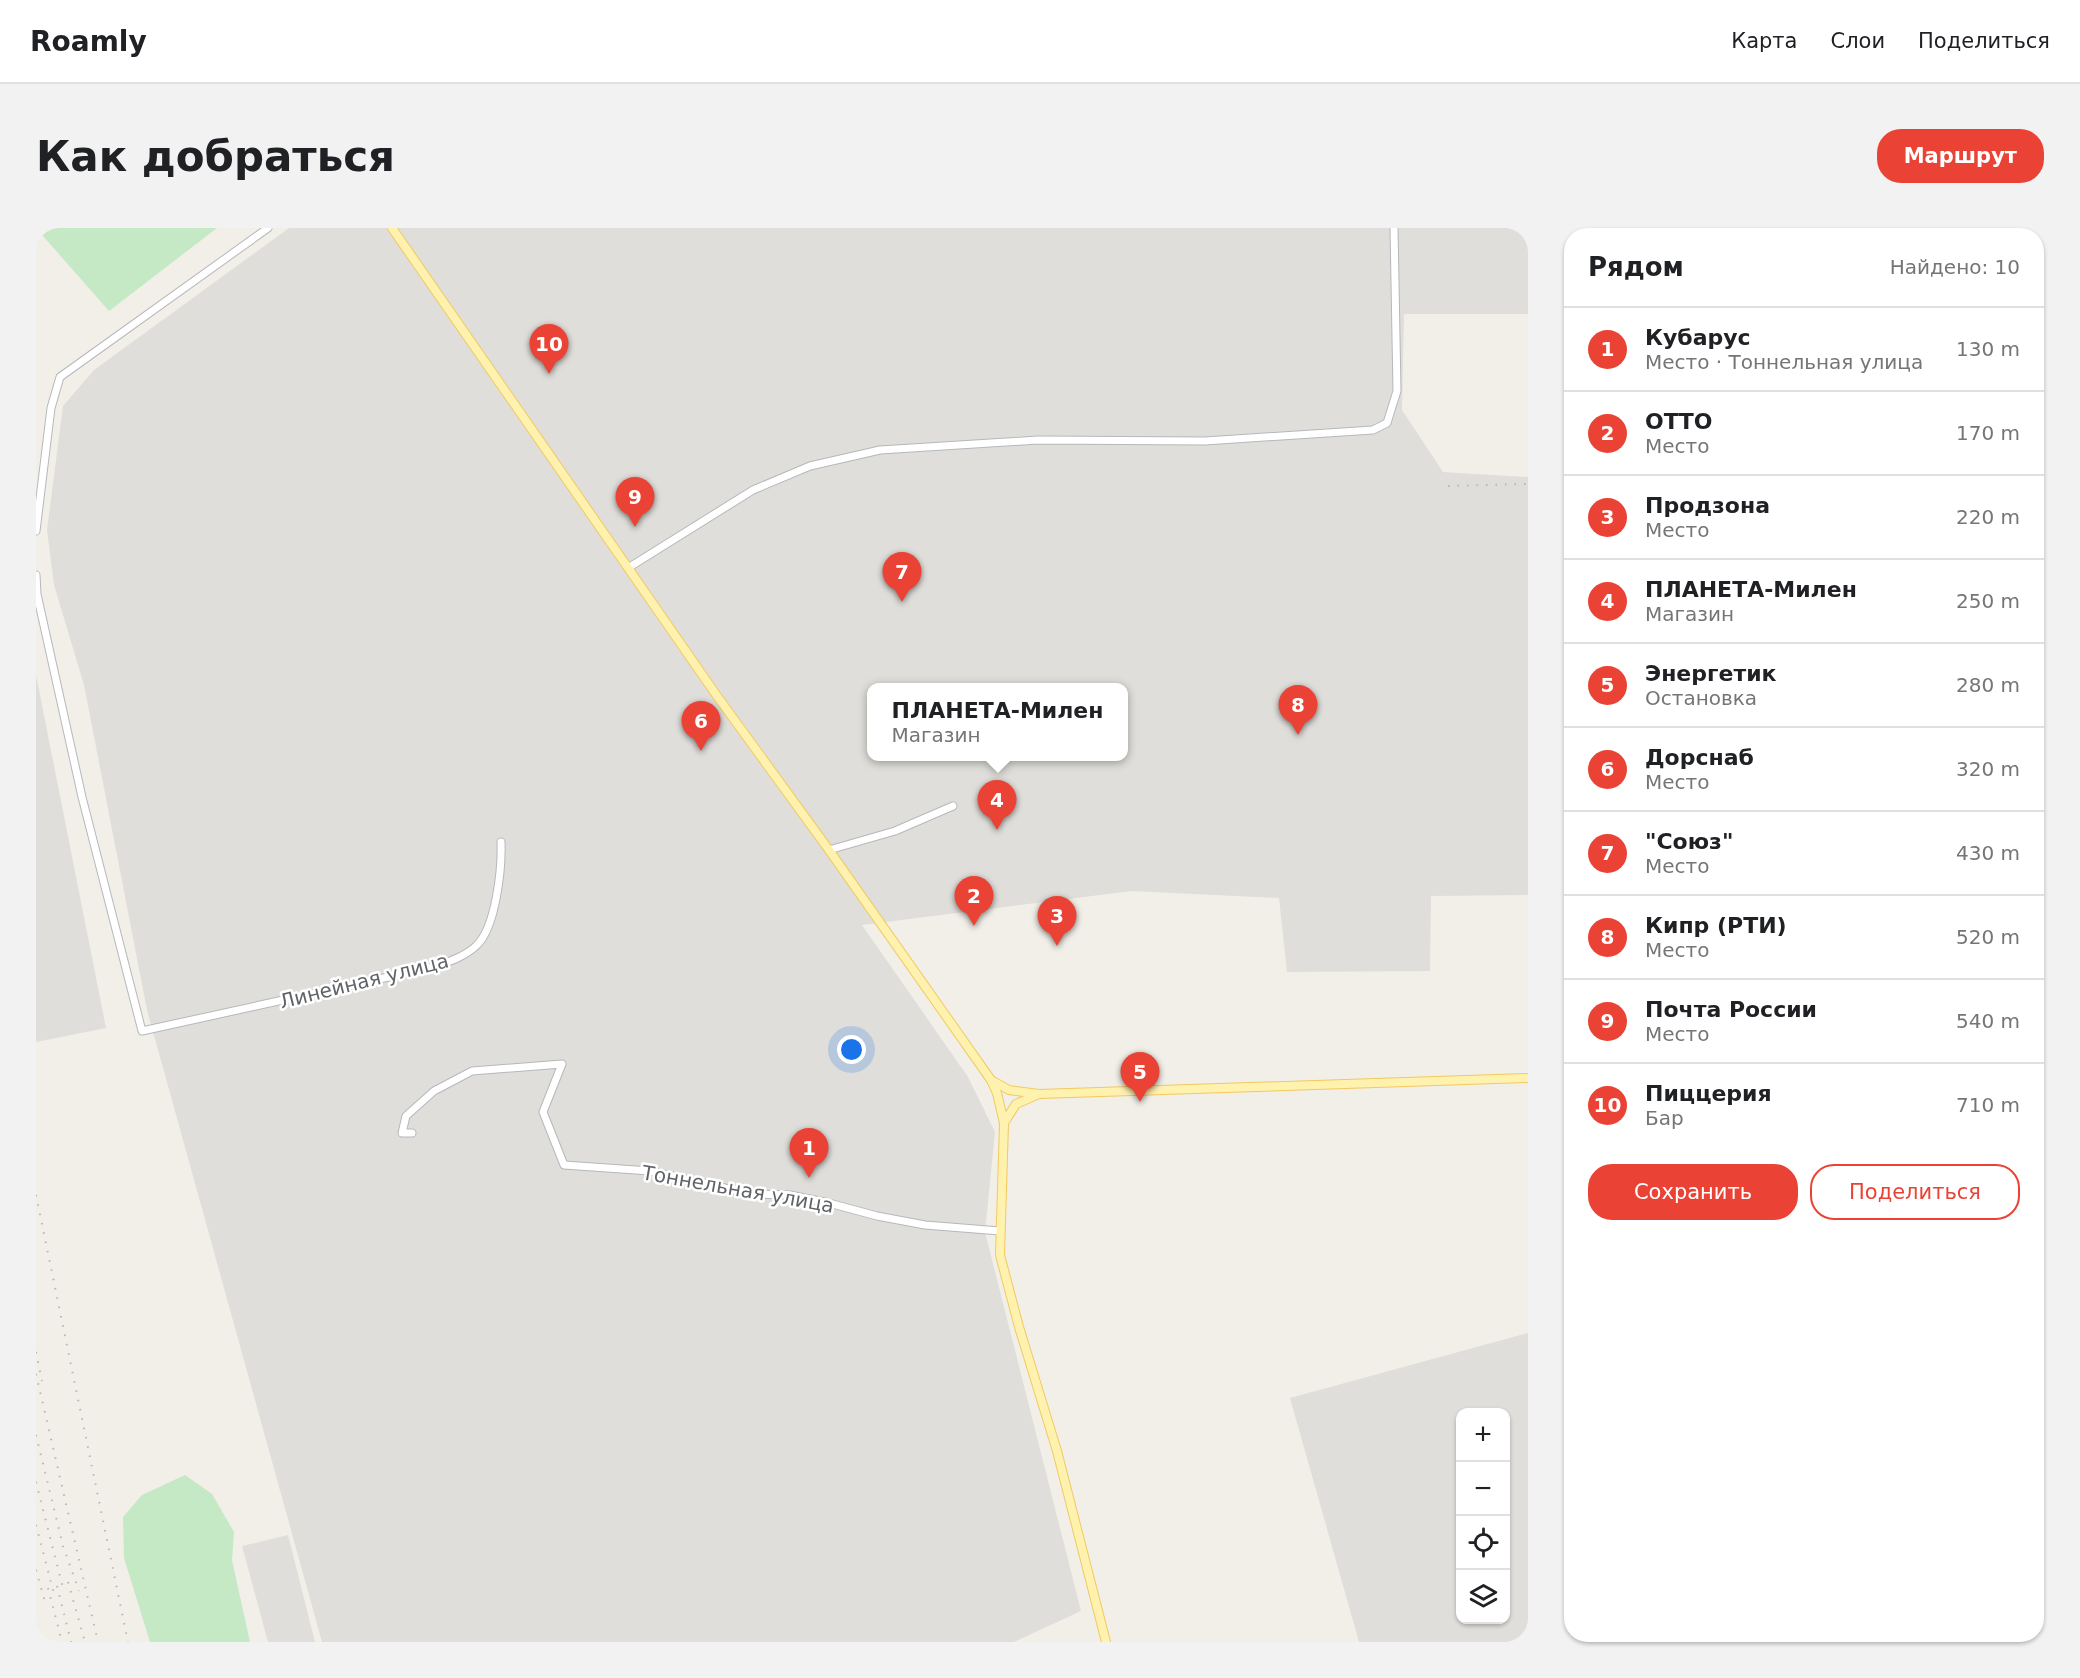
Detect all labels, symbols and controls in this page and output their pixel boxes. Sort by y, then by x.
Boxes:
text: Roamly [30,25,147,58]
text: Карта [1731,29,1797,53]
text: Слои [1830,29,1885,53]
text: Поделиться [1918,29,2050,53]
button: Маршрут [1877,129,2044,183]
text: Как добраться [36,132,395,181]
text: Рядом [1588,252,1684,282]
text: Найдено: 10 [1890,255,2020,279]
pin: 10 [530,324,568,374]
text: Кубарус [1645,325,1751,350]
text: 1 [1601,337,1614,361]
text: 130 m [1956,337,2020,361]
text: Место · Тоннельная улица [1645,350,1923,374]
text: ОТТО [1645,409,1712,434]
text: 2 [1601,421,1614,445]
text: 170 m [1956,421,2020,445]
text: Место [1645,434,1709,458]
pin: 9 [616,478,654,527]
text: Продзона [1645,493,1770,518]
text: 3 [1601,505,1614,529]
text: 220 m [1956,505,2020,529]
text: Место [1645,518,1709,542]
pin: 7 [882,552,922,602]
text: ПЛАНЕТА-Милен [1645,577,1857,602]
text: 4 [1601,589,1614,613]
text: 250 m [1956,589,2020,613]
text: Магазин [1645,602,1734,626]
text: Энергетик [1645,661,1777,686]
text: 5 [1601,673,1614,697]
text: 280 m [1956,673,2020,697]
popup [867,683,1128,761]
pin: 8 [1278,686,1318,735]
text: Остановка [1645,686,1757,710]
text: ПЛАНЕТА-Милен [892,698,1103,723]
pin: 6 [682,702,720,751]
text: Магазин [892,723,981,747]
text: Дорснаб [1645,745,1754,770]
text: 6 [1601,757,1614,781]
text: 320 m [1956,757,2020,781]
text: Место [1645,770,1709,794]
pin: 4 [978,780,1016,830]
text: "Союз" [1645,829,1733,854]
text: 7 [1601,841,1614,865]
text: 430 m [1956,841,2020,865]
text: Место [1645,854,1709,878]
pin: 2 [954,876,994,926]
pin: 3 [1038,896,1076,946]
text: Кипр (РТИ) [1645,913,1787,938]
text: 8 [1601,925,1614,949]
text: 520 m [1956,925,2020,949]
text: Место [1645,938,1709,962]
street label: Линейная улица [277,948,451,1014]
text: Почта России [1645,997,1817,1022]
text: 9 [1601,1009,1614,1033]
text: 540 m [1956,1009,2020,1033]
text: Место [1645,1022,1709,1046]
your location [837,1035,866,1064]
pin: 5 [1120,1052,1160,1102]
text: Пиццерия [1645,1081,1772,1106]
text: 10 [1594,1093,1621,1117]
text: 710 m [1956,1093,2020,1117]
text: Бар [1645,1106,1684,1130]
pin: 1 [790,1128,828,1178]
street label: Тоннельная улица [639,1160,836,1218]
button: Сохранить [1588,1164,1798,1220]
button: Поделиться [1810,1164,2020,1220]
map controls [1456,1408,1510,1624]
button: + [1456,1408,1510,1462]
button: − [1456,1462,1510,1516]
button: locate [1456,1516,1510,1570]
button: layers [1456,1570,1510,1624]

